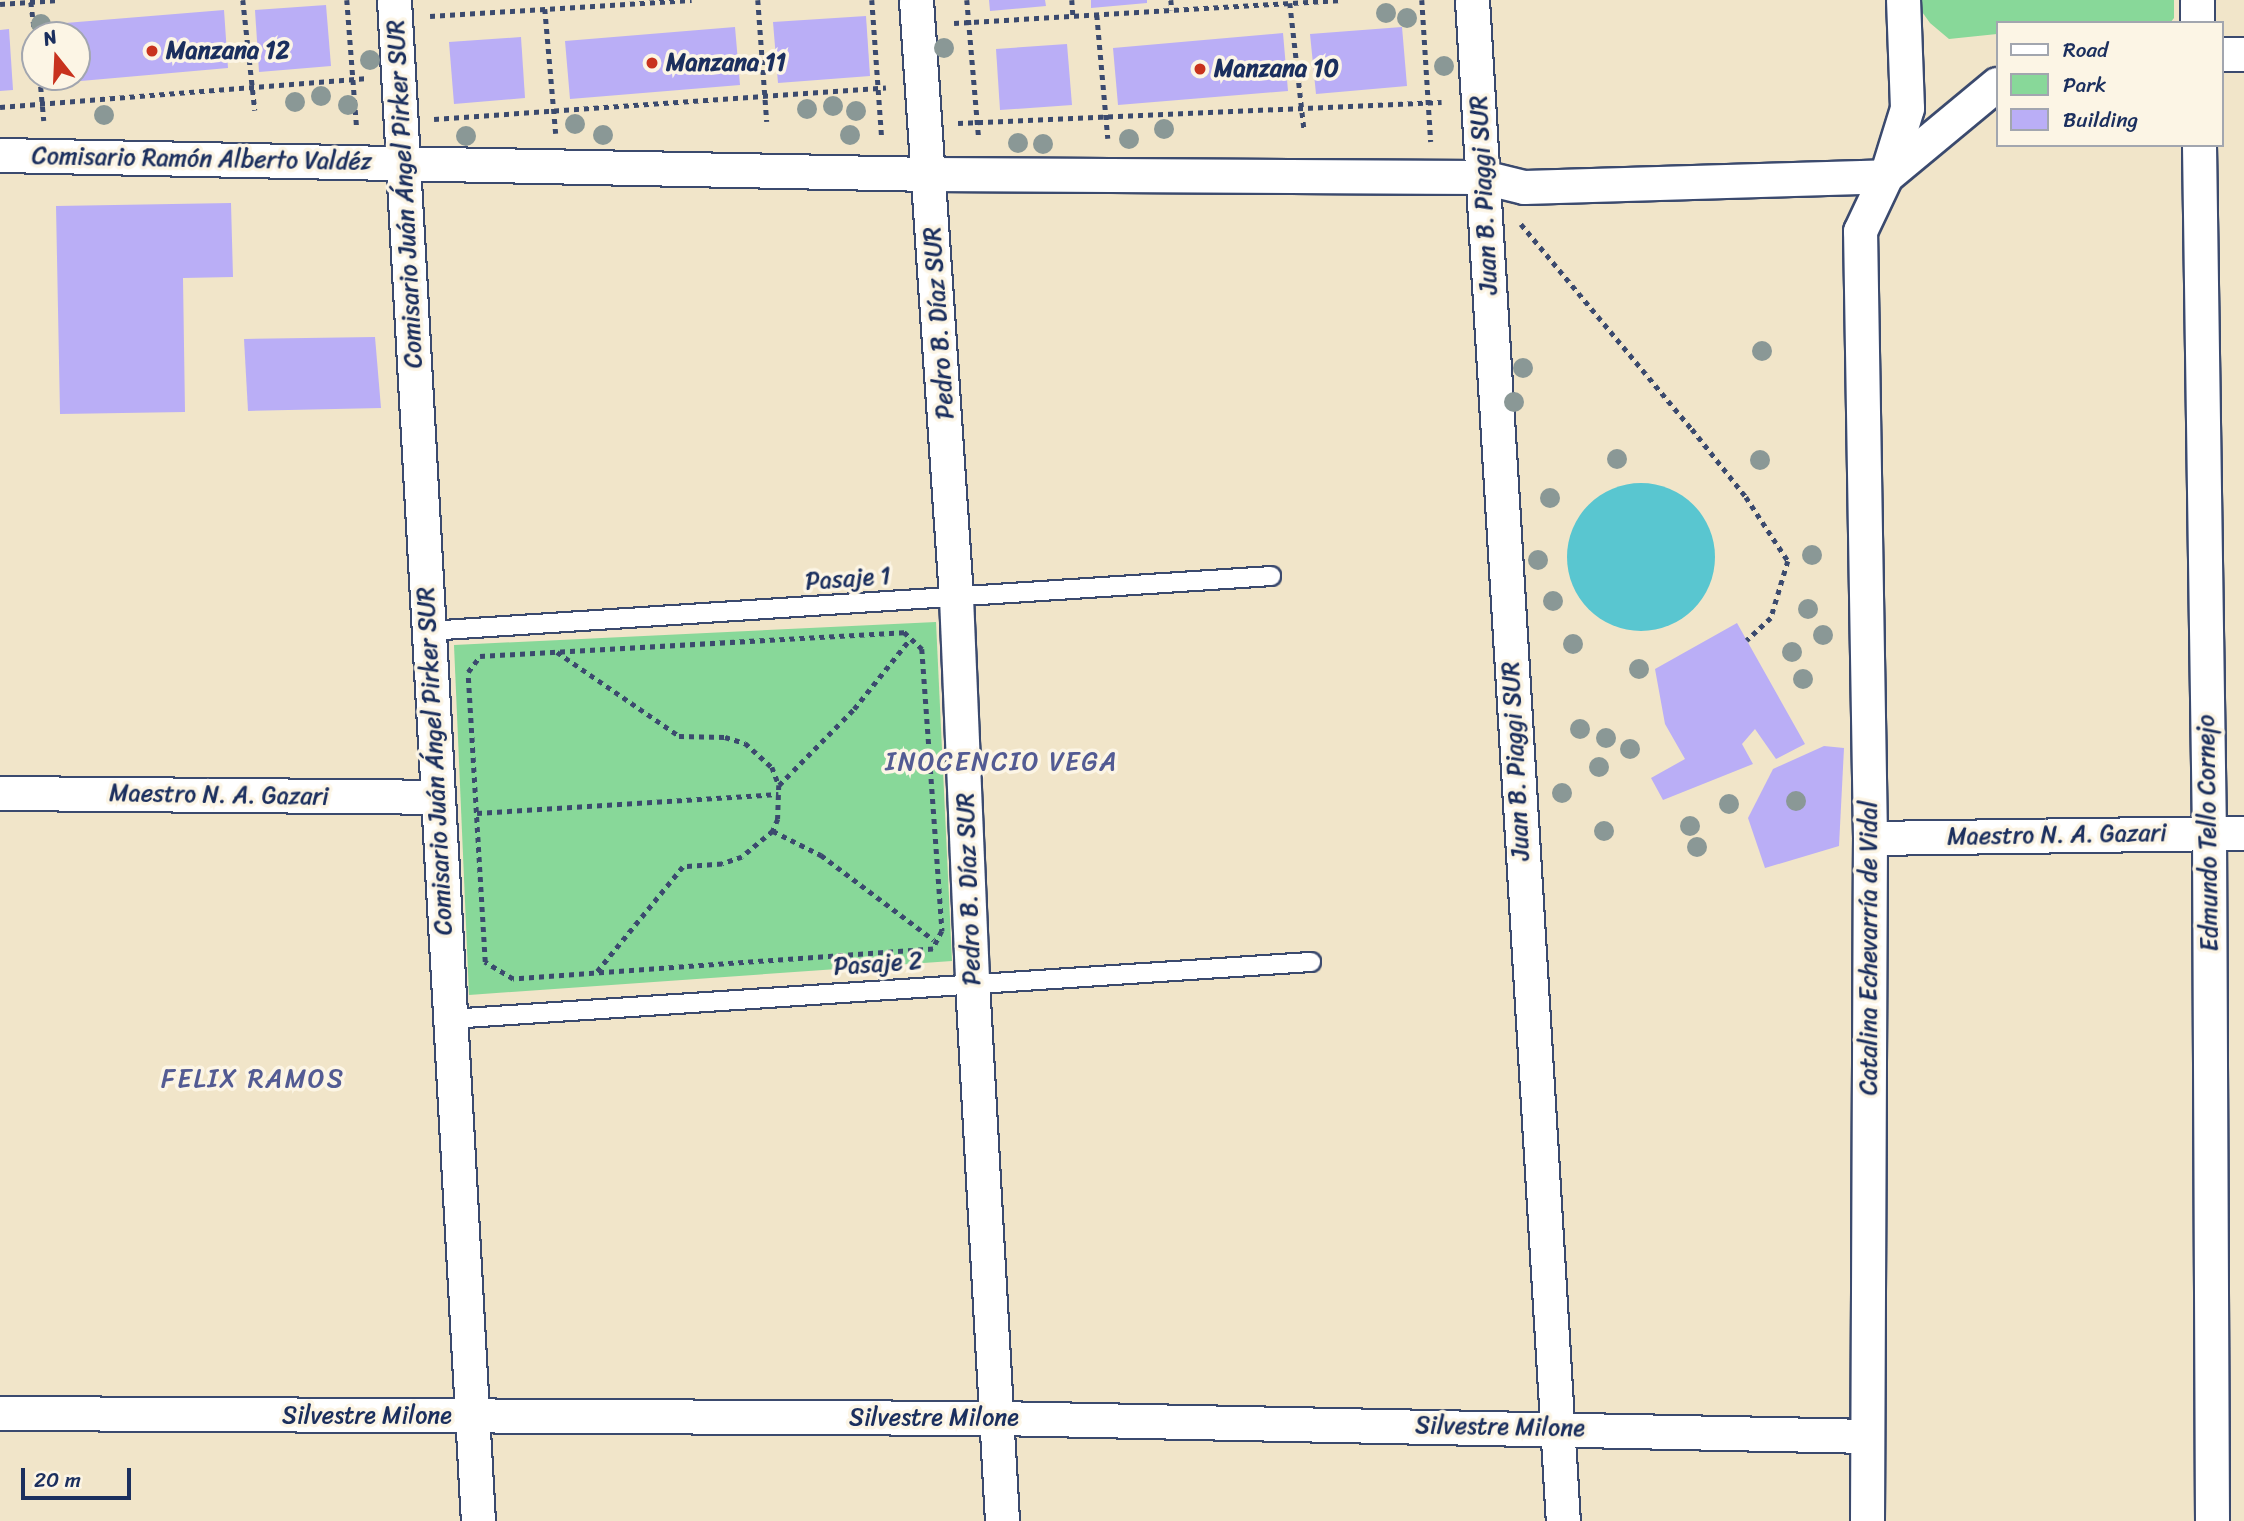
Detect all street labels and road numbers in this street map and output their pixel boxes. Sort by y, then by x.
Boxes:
street label: Comisario Juán Ángel Pirker SUR [381,19,429,369]
street label: Juan B. Piaggi SUR [1464,94,1504,296]
street label: Comisario Ramón Alberto Valdéz [31,142,373,176]
street label: Pedro B. Díaz SUR [918,226,960,420]
street label: Pasaje 1 [804,562,892,596]
street label: Comisario Juán Ángel Pirker SUR [411,586,459,936]
street label: Juan B. Piaggi SUR [1496,660,1536,862]
street label: Edmundo Tello Cornejo [2192,714,2224,952]
street label: Maestro N. A. Gazari [109,779,329,811]
street label: Pedro B. Díaz SUR [951,792,987,986]
street label: Catalina Echevarría de Vidal [1855,800,1883,1096]
street label: Maestro N. A. Gazari [1947,819,2167,851]
street label: Pasaje 2 [833,947,923,981]
street label: Silvestre Milone [282,1402,452,1430]
street label: Silvestre Milone [849,1404,1019,1432]
street label: Silvestre Milone [1415,1411,1585,1443]

